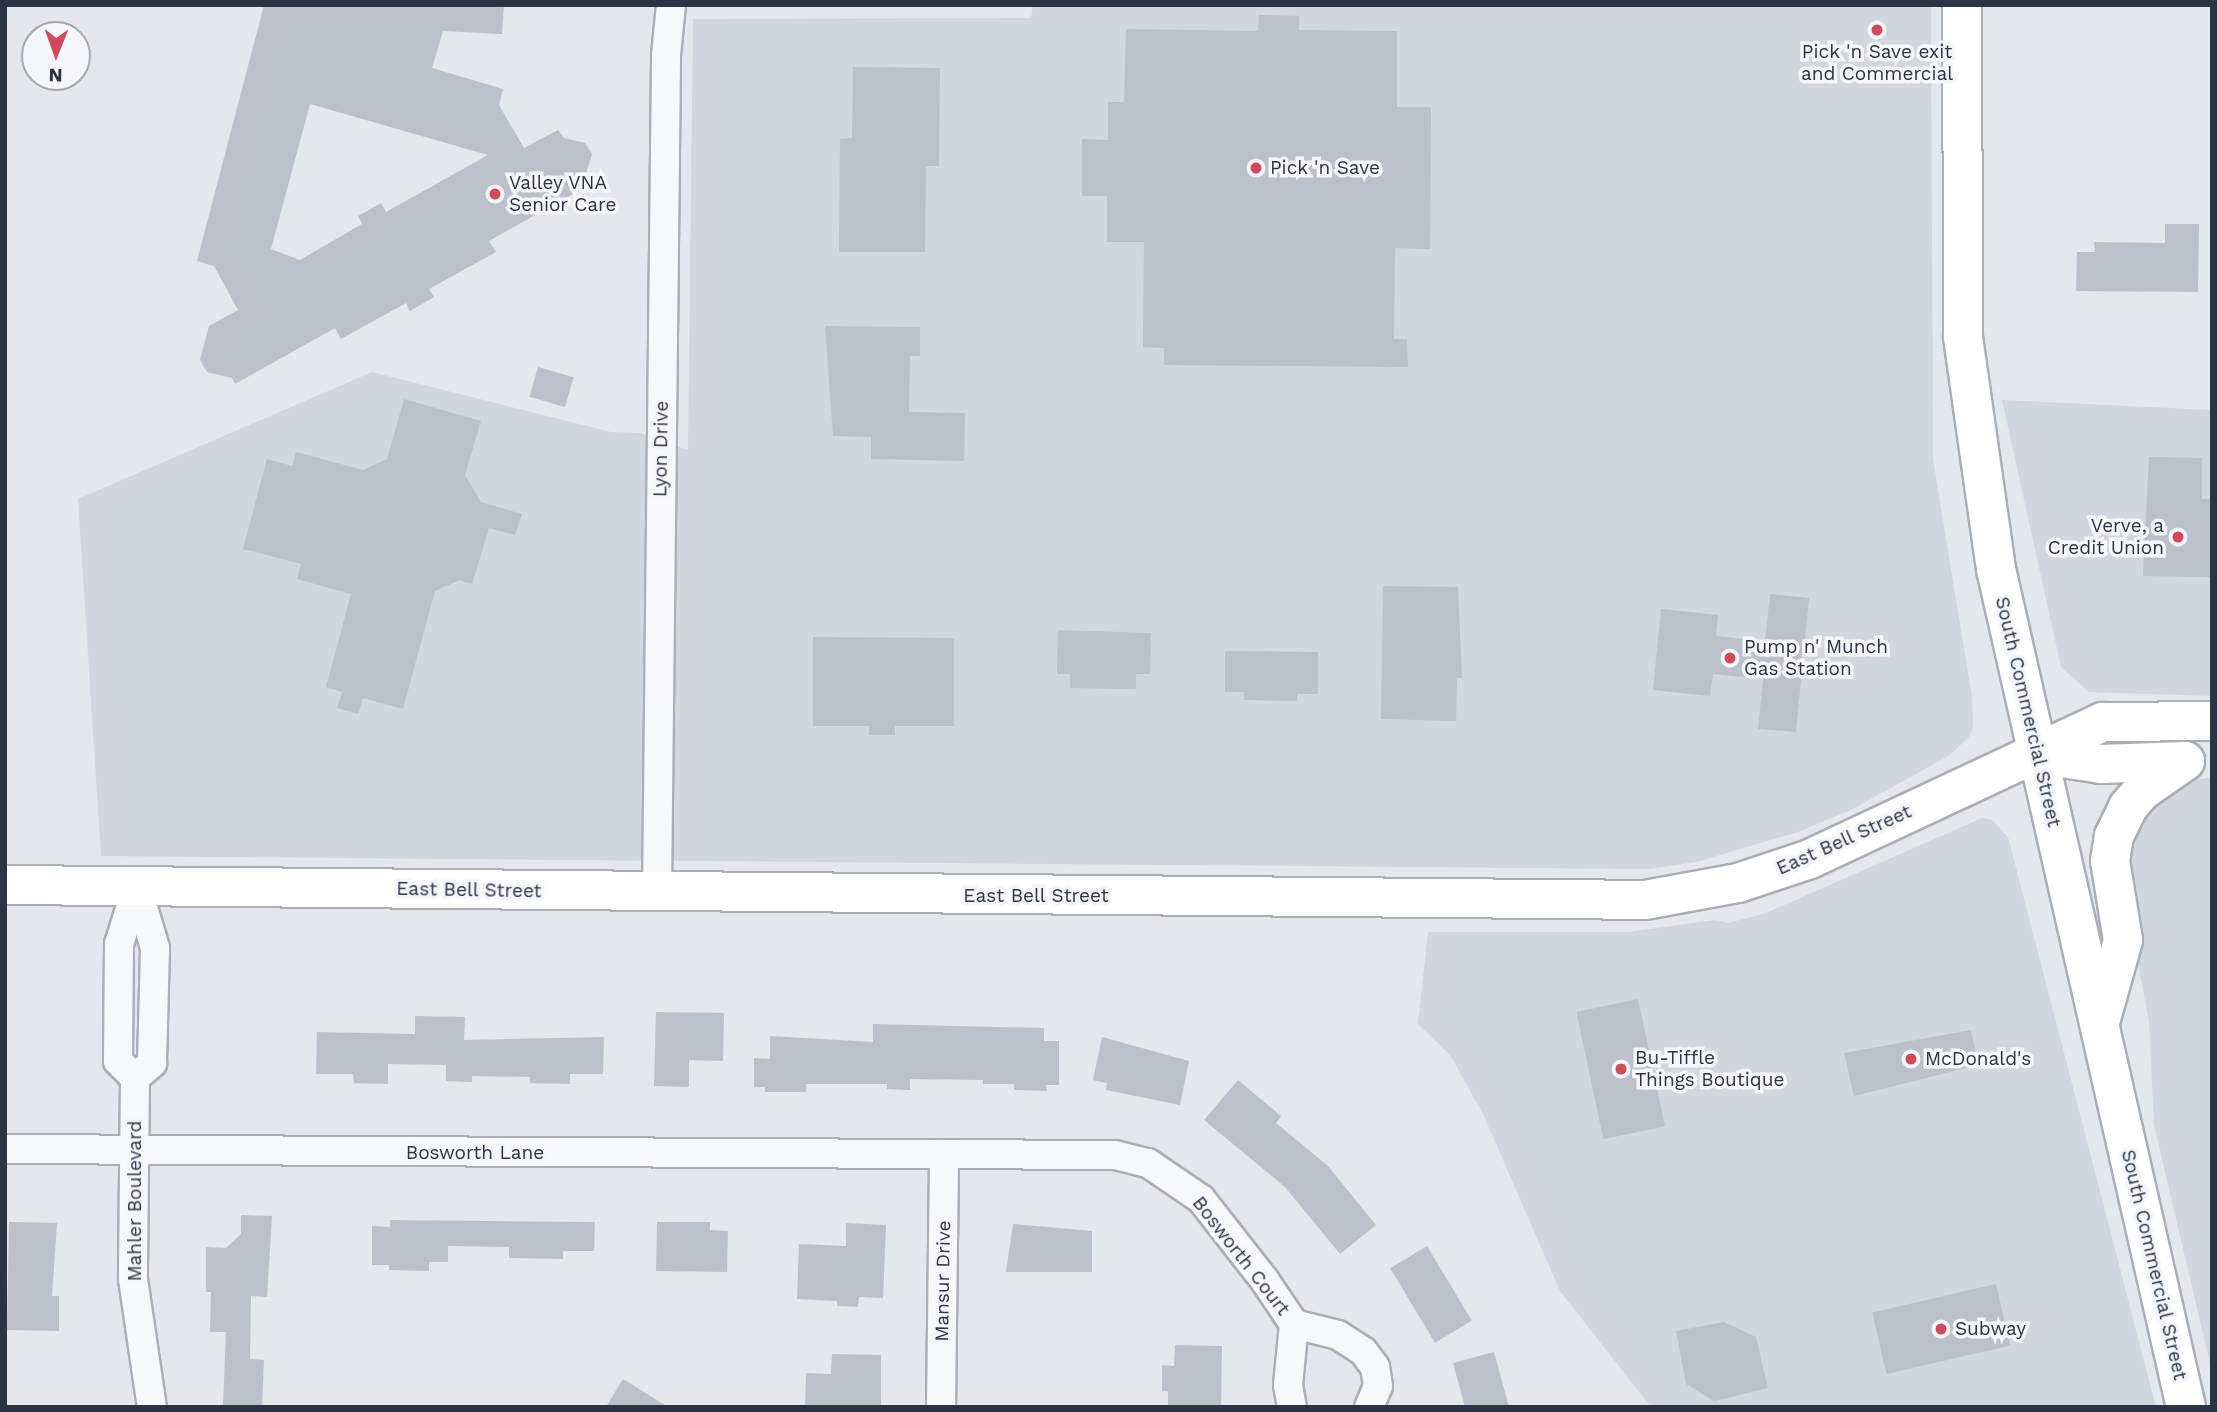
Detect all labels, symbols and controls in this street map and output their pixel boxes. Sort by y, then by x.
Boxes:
north arrow [21,21,91,91]
marker: Pick 'n Save exit and Commercial [1869,22,1885,38]
place label: Pick 'n Save exit and Commercial [1801,41,1953,85]
text: N [48,64,63,87]
place label: Pick 'n Save [1270,157,1380,179]
marker: Pick 'n Save [1248,160,1264,176]
place label: Valley VNA Senior Care [509,172,617,216]
marker: Valley VNA Senior Care [487,186,503,202]
street label: Lyon Drive [649,401,673,497]
place label: Verve, a Credit Union [2048,515,2164,559]
marker: Verve, a Credit Union [2170,529,2186,545]
street label: South Commercial Street [1990,594,2066,830]
place label: Pump n' Munch Gas Station [1744,636,1888,680]
marker: Pump n' Munch Gas Station [1722,650,1738,666]
street label: East Bell Street [1773,800,1915,880]
street label: East Bell Street [396,877,542,903]
street label: East Bell Street [963,885,1109,907]
place label: Bu-Tiffle Things Boutique [1635,1047,1784,1091]
place label: McDonald's [1925,1048,2031,1070]
marker: McDonald's [1903,1051,1919,1067]
marker: Bu-Tiffle Things Boutique [1613,1061,1629,1077]
street label: Mahler Boulevard [124,1120,146,1282]
street label: Bosworth Lane [406,1142,544,1164]
street label: South Commercial Street [2116,1147,2192,1383]
street label: Bosworth Court [1187,1192,1295,1320]
street label: Mansur Drive [931,1220,955,1342]
place label: Subway [1955,1318,2026,1340]
marker: Subway [1933,1321,1949,1337]

